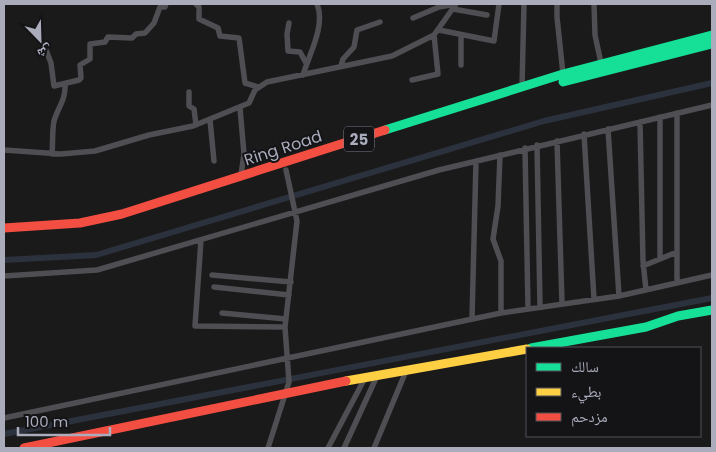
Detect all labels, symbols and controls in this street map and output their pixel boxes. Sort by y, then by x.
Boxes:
north arrow [15,15,65,65]
text: ش [34,40,56,64]
street label: Ring Road [241,125,325,171]
road number: 25 [344,126,374,152]
legend [526,347,701,437]
text: سالك [571,356,599,377]
text: بطيء [571,381,601,404]
scale bar [18,404,110,436]
text: مزدحم [571,406,608,427]
text: 100 m [25,411,68,432]

